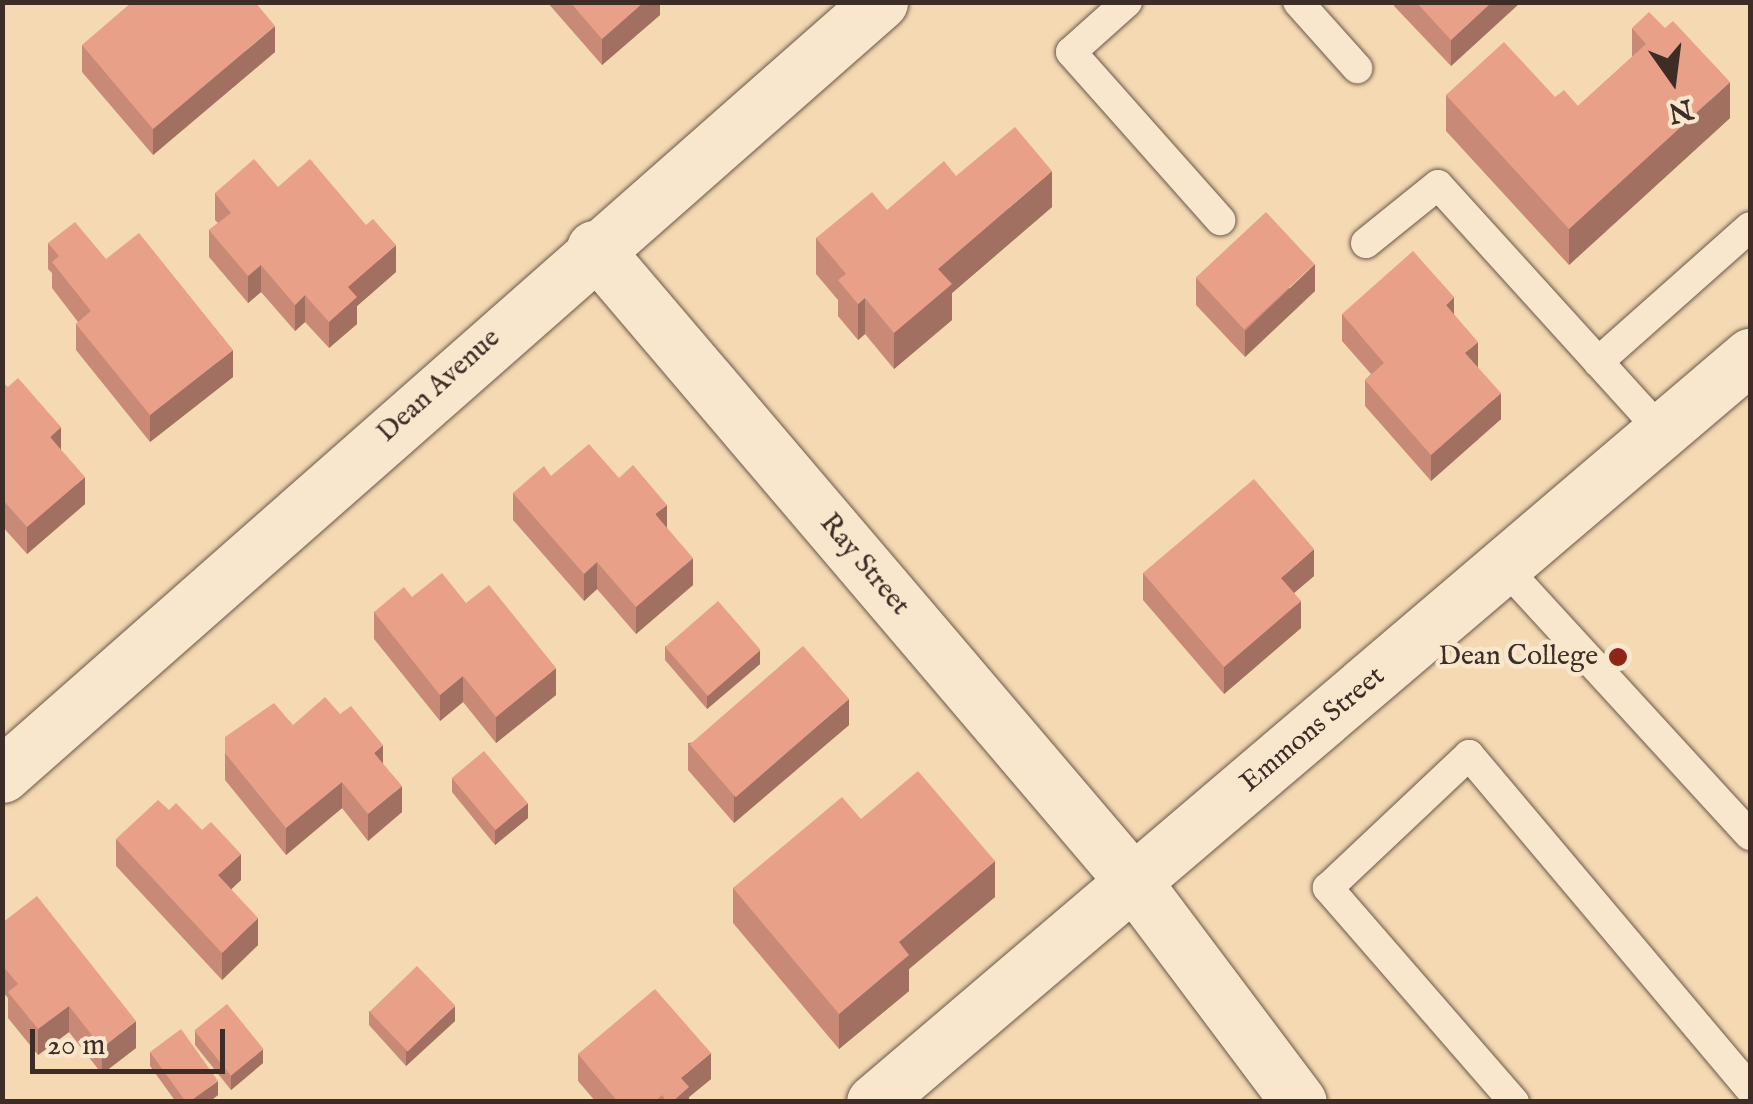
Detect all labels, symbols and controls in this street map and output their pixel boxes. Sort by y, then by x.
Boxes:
north arrow [1623,30,1723,130]
text: N [1664,90,1696,130]
street label: Dean Avenue [371,322,507,450]
street label: Ray Street [812,507,916,623]
place label: Dean College [1438,640,1598,674]
marker: Dean College [1607,646,1629,668]
street label: Emmons Street [1234,660,1392,800]
scale bar [35,1009,230,1071]
text: 20 m [47,1027,106,1065]

